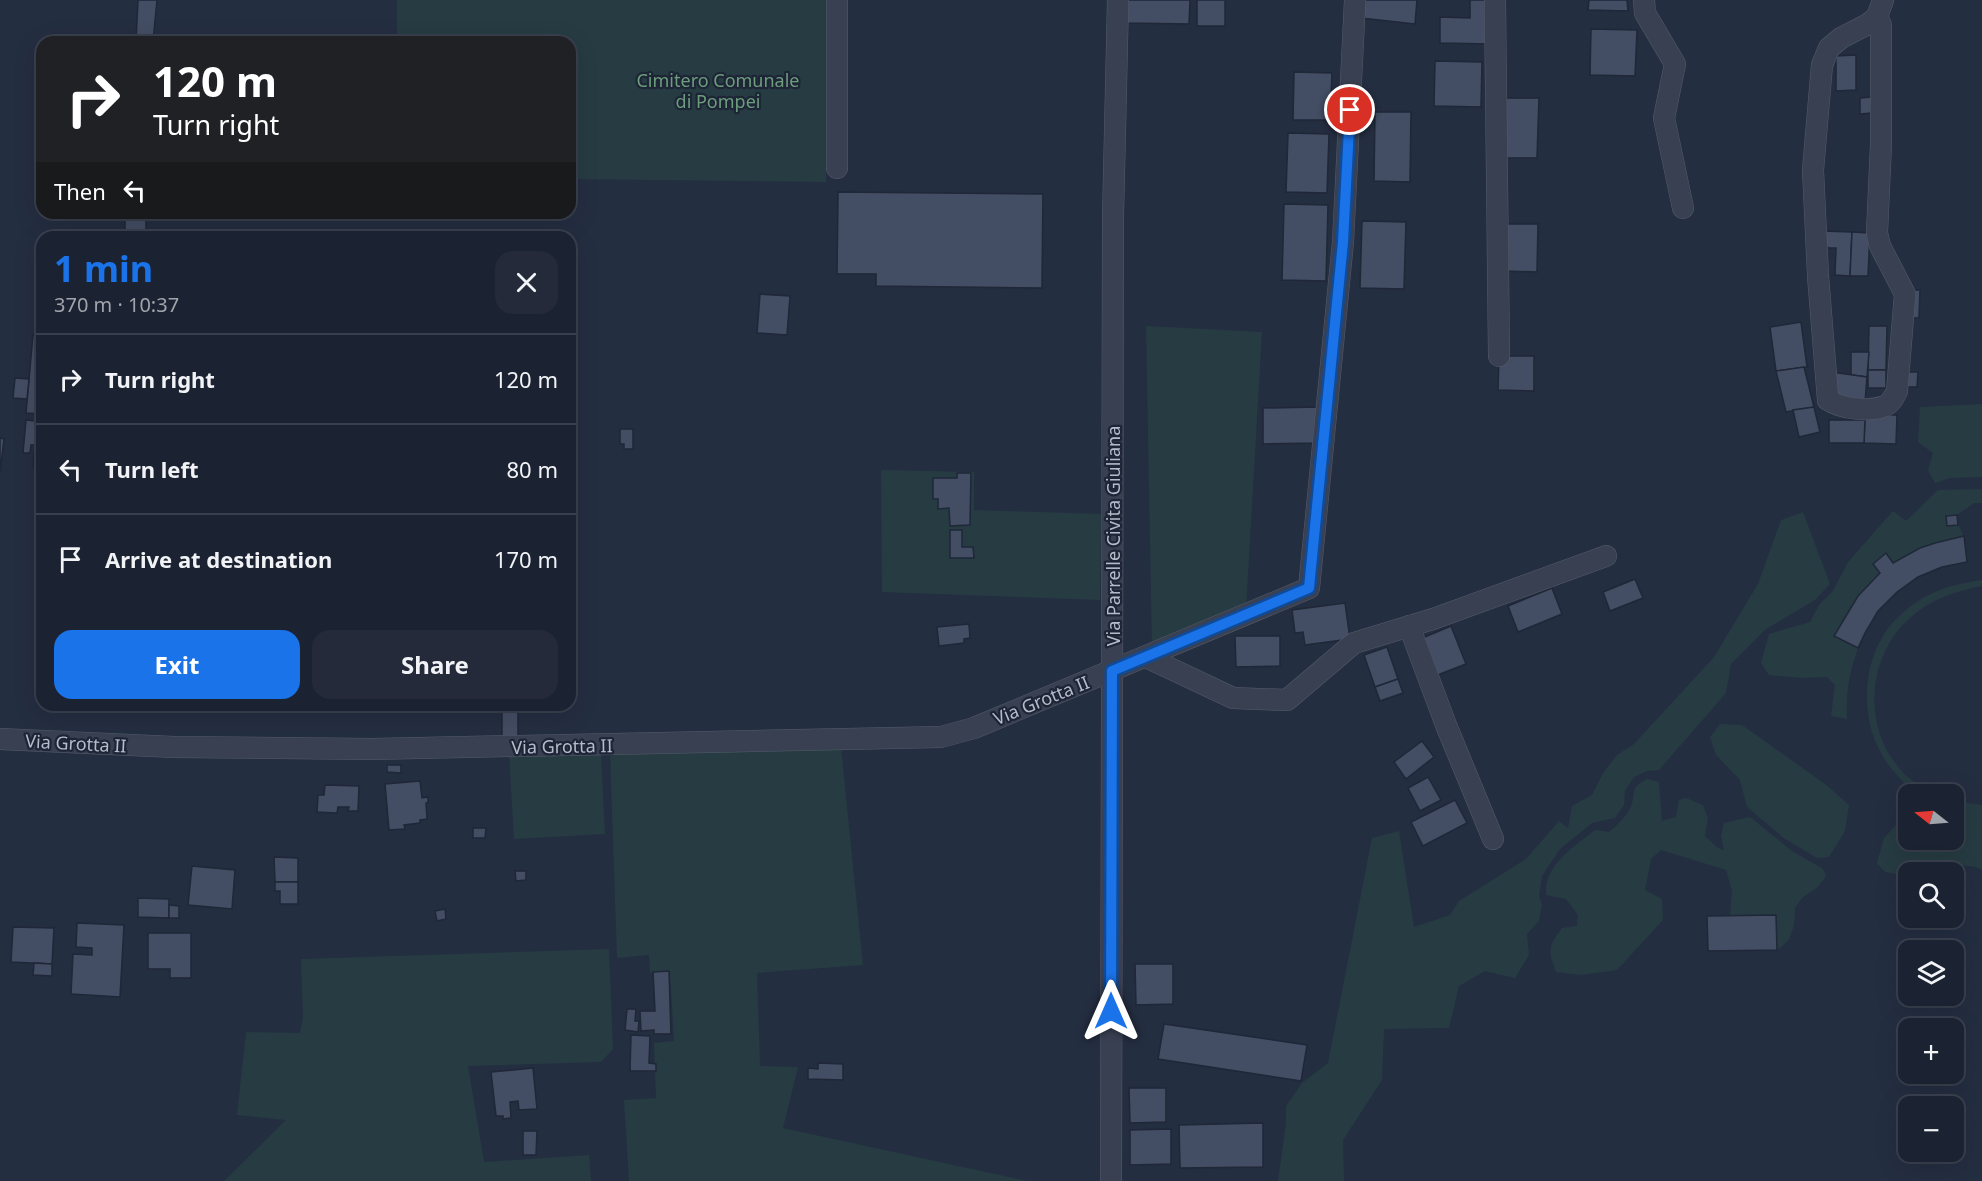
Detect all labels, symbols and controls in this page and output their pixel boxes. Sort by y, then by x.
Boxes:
text: 120 m [153,52,277,109]
icon: right [54,60,132,138]
park label: Cimitero Comunale di Pompei [636,68,800,113]
pin [1324,84,1375,135]
icon: arrive [1333,93,1366,126]
text: Turn right [153,106,279,143]
icon: left [118,174,151,207]
text: Then [54,176,106,206]
text: 1 min [54,244,153,293]
button: close [495,251,558,314]
text: 370 m · 10:37 [54,291,179,318]
icon: right [54,363,87,396]
text: Turn right [105,364,215,394]
text: 120 m [494,364,558,394]
street label: Via Parrelle Civita Giuliana [1101,426,1125,646]
icon: left [54,453,87,486]
text: Turn left [105,454,199,484]
text: 80 m [507,454,558,484]
icon: arrive [54,543,87,576]
text: Arrive at destination [105,544,332,574]
text: 170 m [494,544,558,574]
button: Exit [54,630,300,699]
button: Share [312,630,558,699]
street label: Via Grotta II [990,670,1092,730]
street label: Via Grotta II [25,728,127,758]
street label: Via Grotta II [511,733,613,759]
north arrow [1898,784,1964,850]
map controls [1898,784,1964,1162]
button: search [1898,862,1964,928]
button: layers [1898,940,1964,1006]
position arrow [1079,979,1143,1043]
button: + [1898,1018,1964,1084]
button: − [1898,1096,1964,1162]

